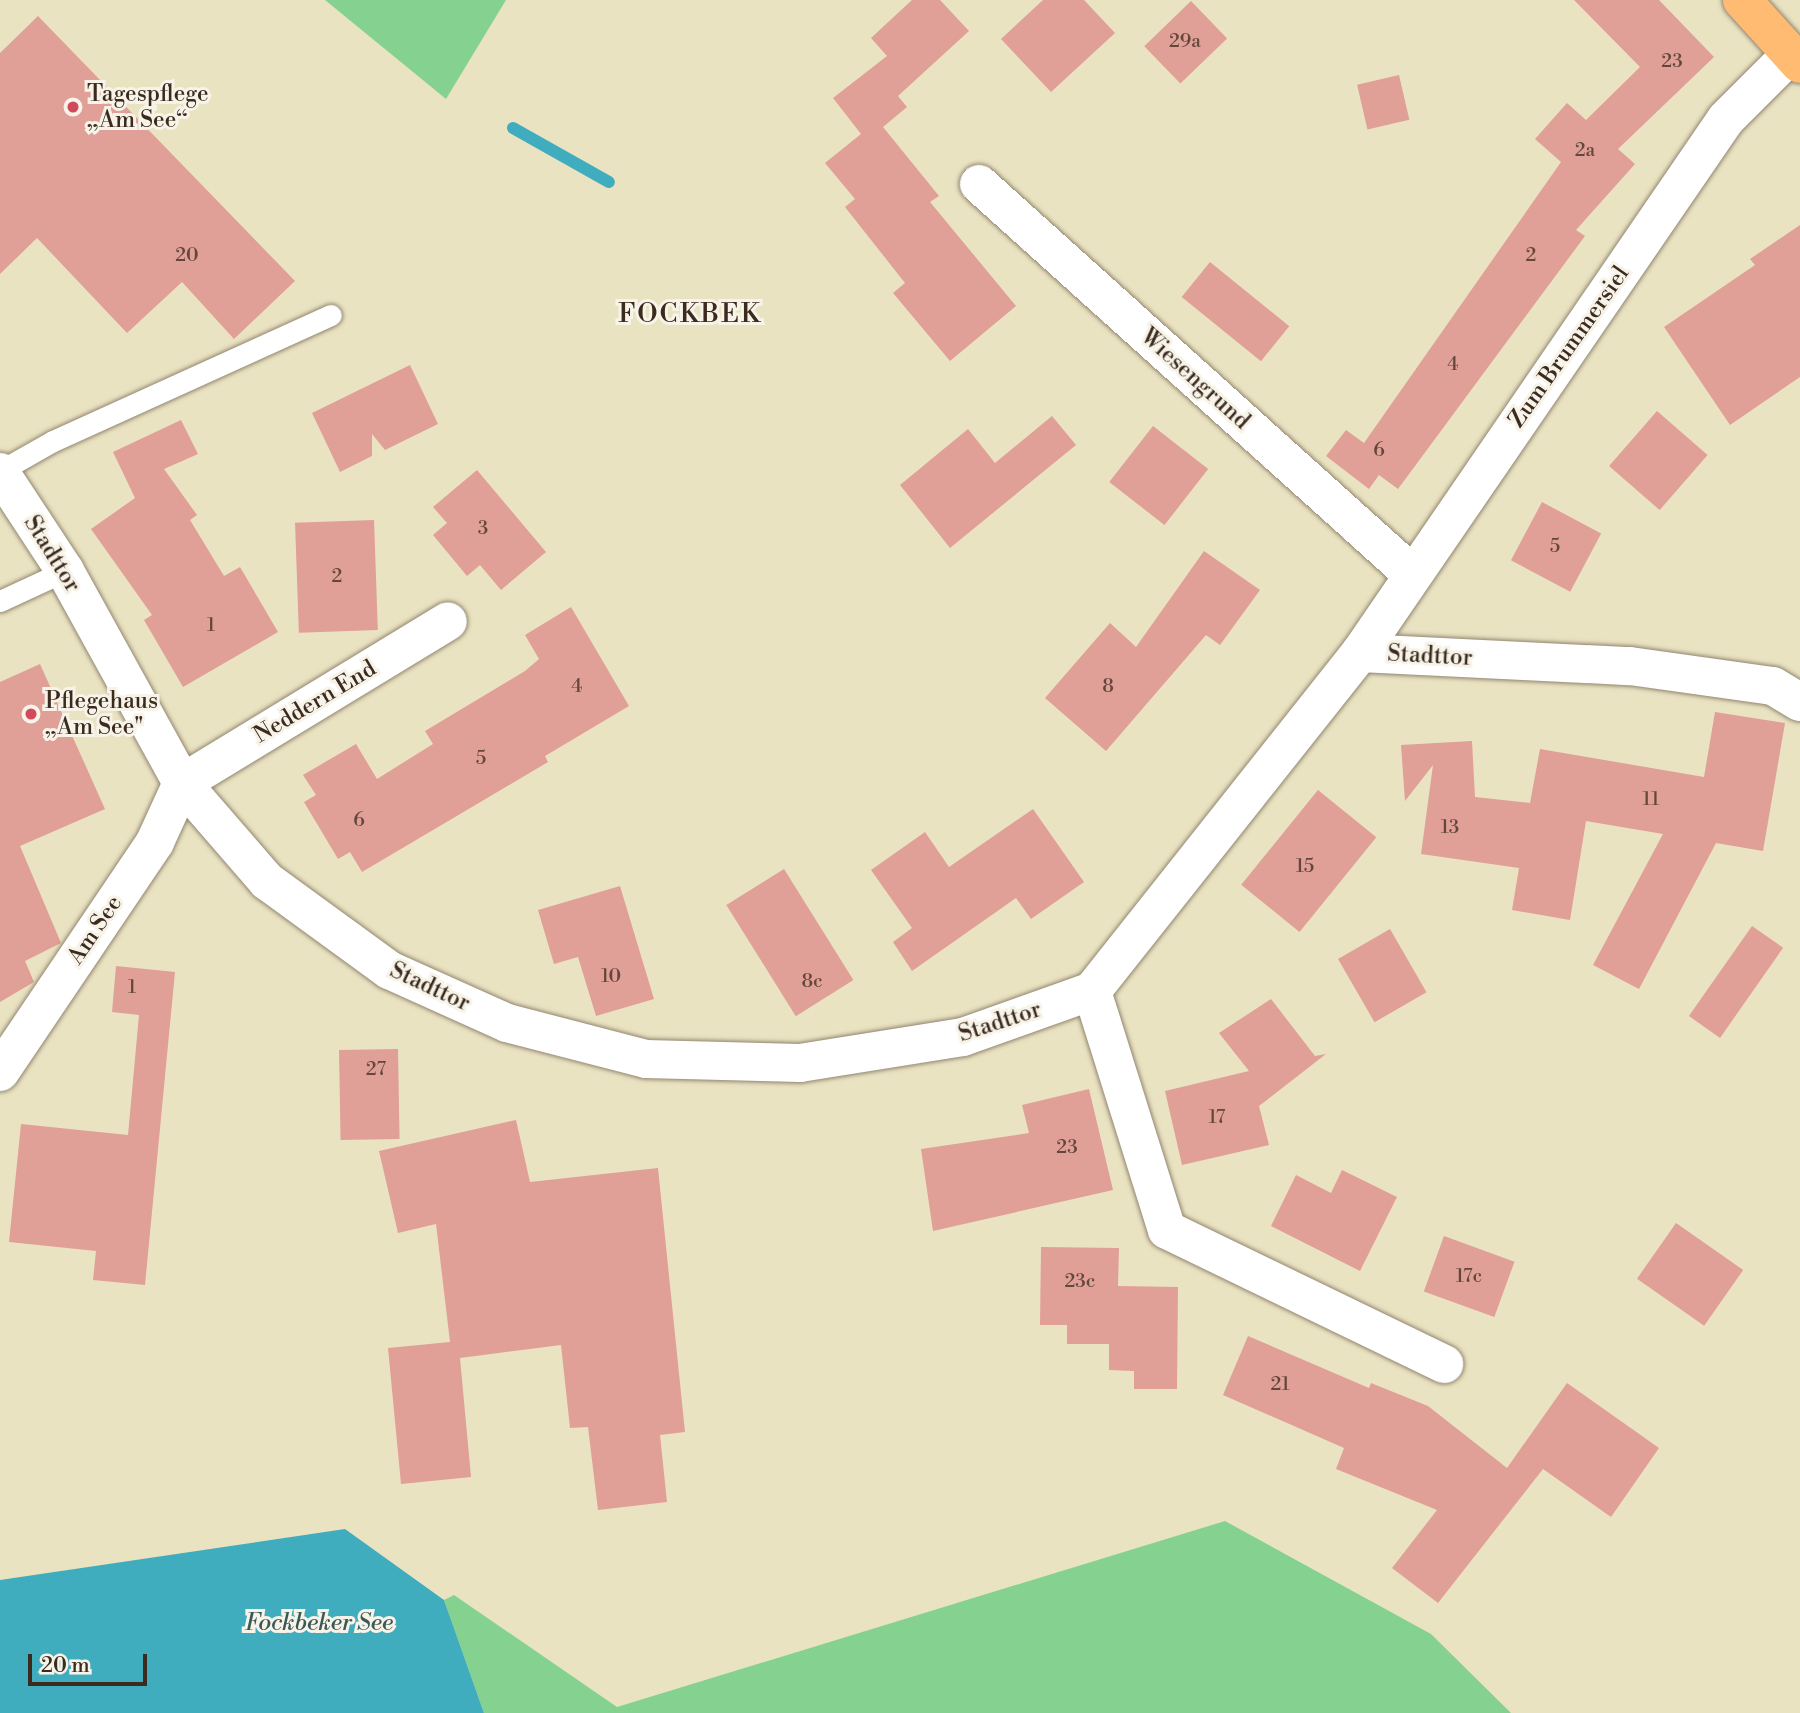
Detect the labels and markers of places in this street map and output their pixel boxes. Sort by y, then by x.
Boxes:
place label: Tagespflege „Am See“ [87,80,209,134]
marker: Tagespflege „Am See“ [65,99,81,115]
place label: Pflegehaus „Am See" [45,687,158,741]
marker: Pflegehaus „Am See" [23,706,39,722]

